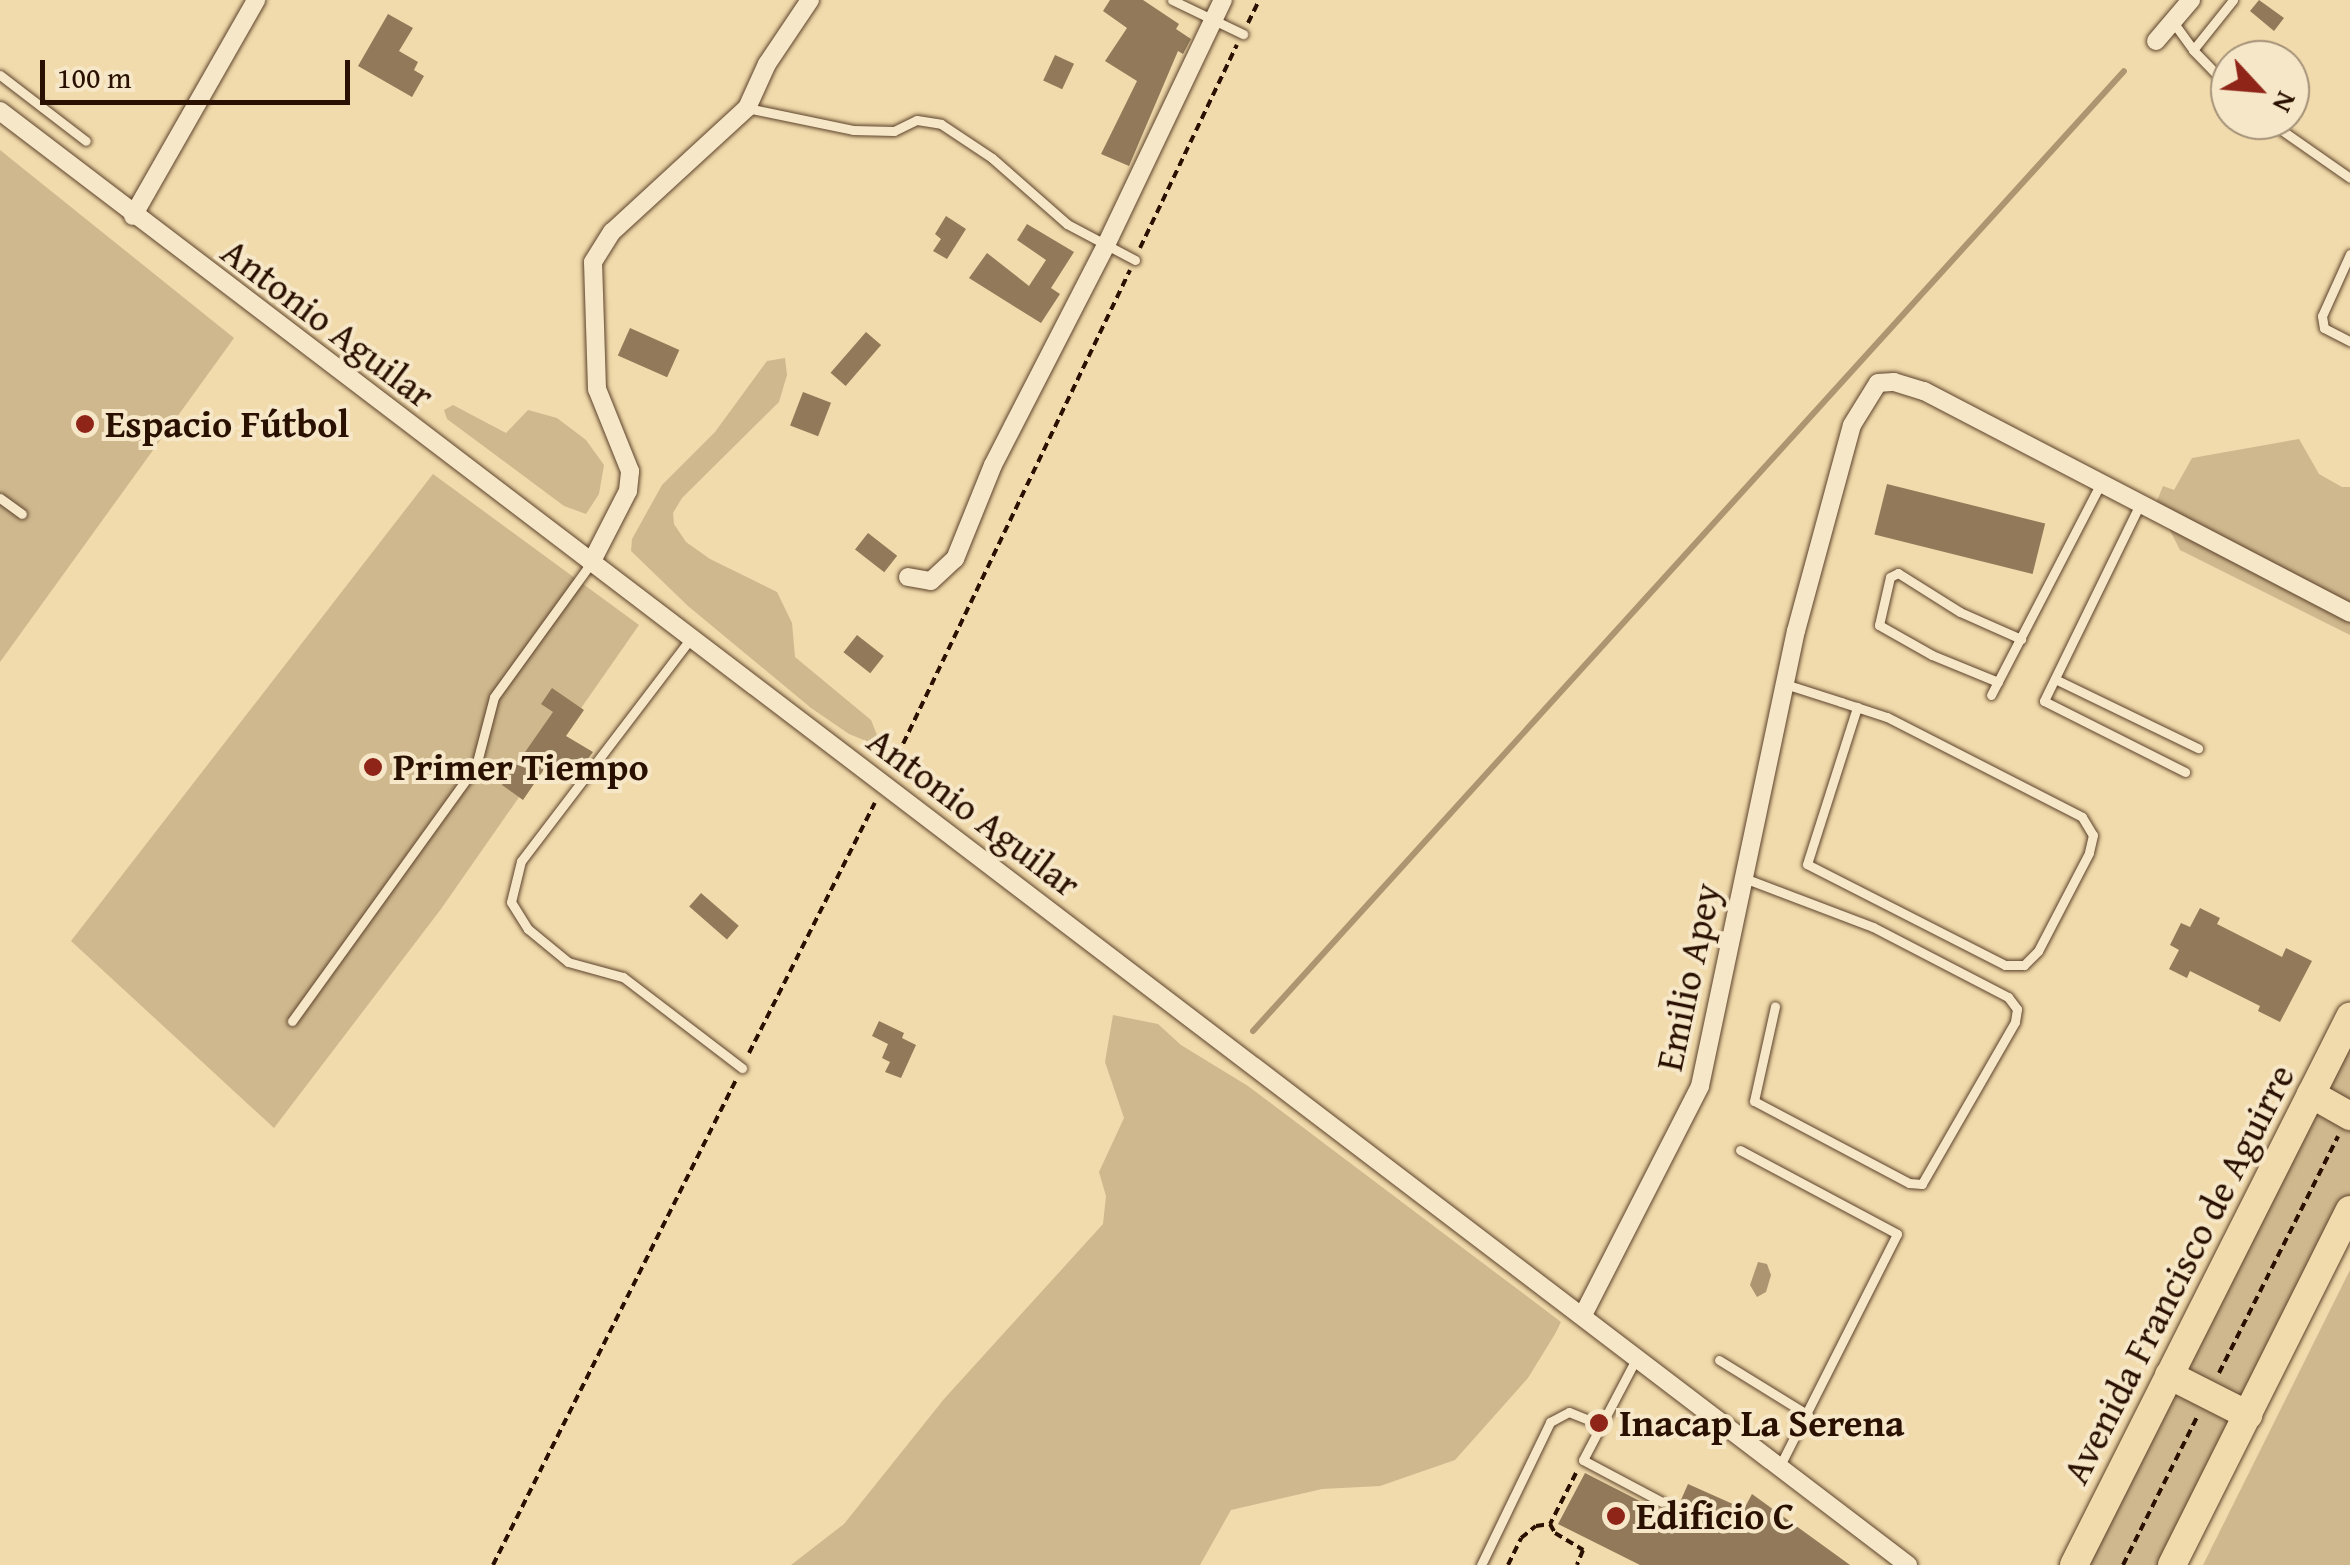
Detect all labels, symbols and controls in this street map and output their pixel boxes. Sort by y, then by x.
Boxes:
scale bar [45,40,355,102]
north arrow [2210,40,2310,140]
text: 100 m [57,55,131,99]
text: N [2263,85,2308,120]
street label: Antonio Aguilar [213,228,443,418]
place label: Espacio Fútbol [105,401,349,447]
marker: Espacio Fútbol [74,413,96,435]
street label: Antonio Aguilar [859,717,1089,907]
place label: Primer Tiempo [393,744,649,790]
marker: Primer Tiempo [362,756,384,778]
street label: Emilio Apey [1646,879,1730,1075]
street label: Avenida Francisco de Aguirre [2052,1057,2304,1491]
place label: Inacap La Serena [1619,1400,1904,1446]
marker: Inacap La Serena [1588,1412,1610,1434]
place label: Edificio C [1636,1493,1794,1539]
marker: Edificio C [1605,1505,1627,1527]

